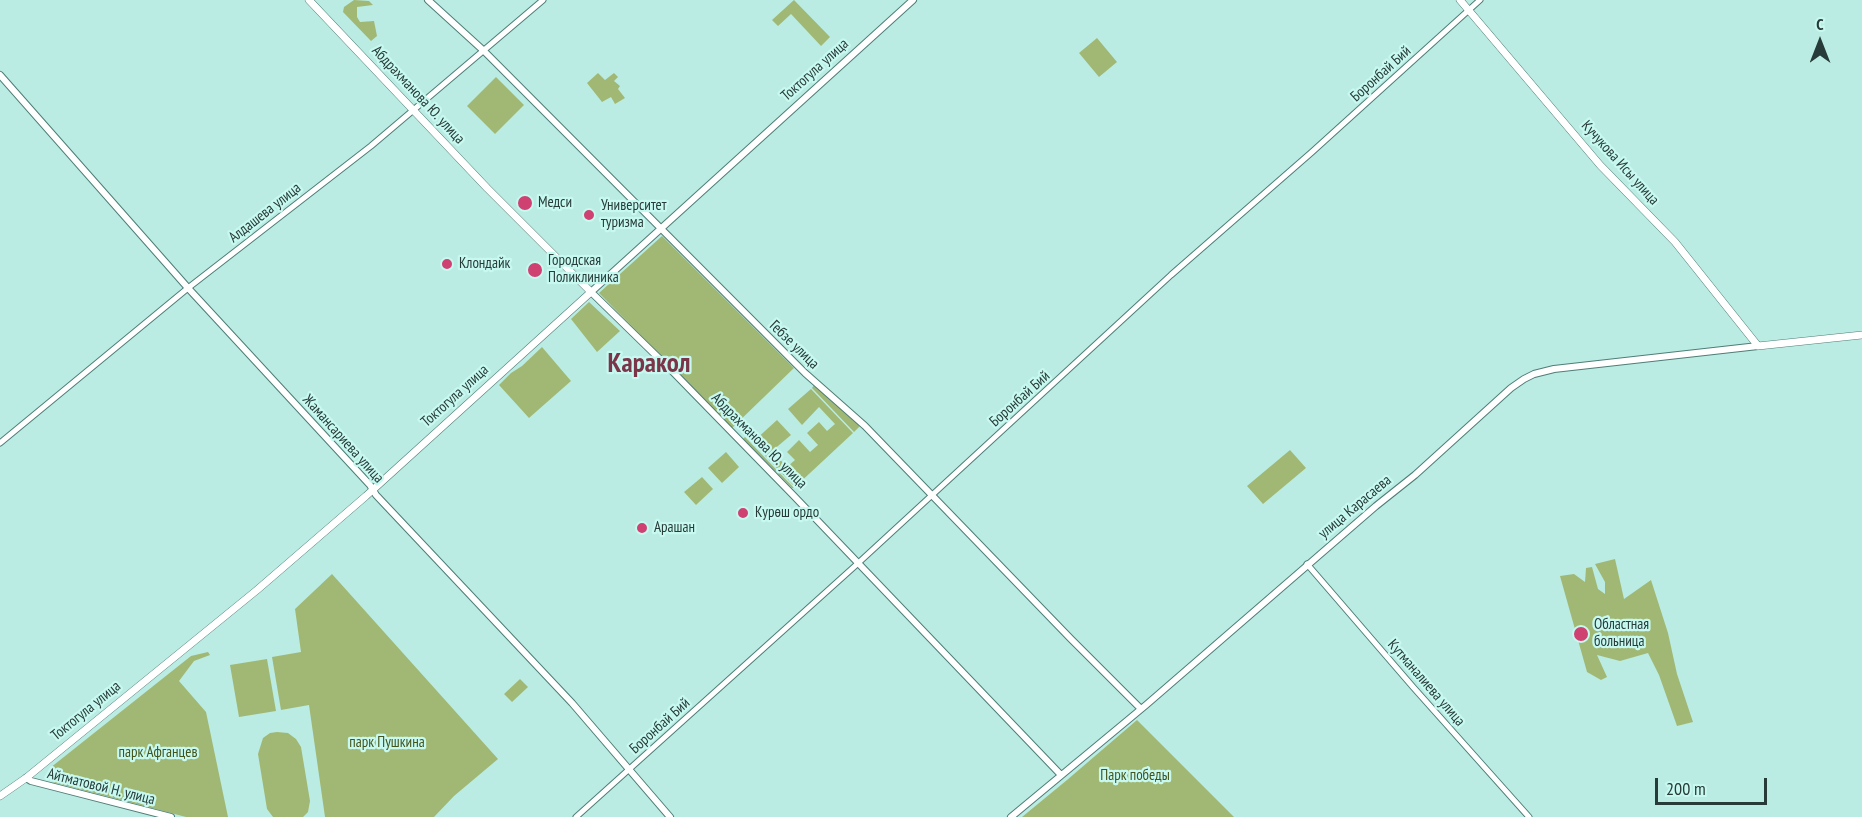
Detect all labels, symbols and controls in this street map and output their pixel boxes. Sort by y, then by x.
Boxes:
north arrow [1790,12,1850,72]
text: С [1816,14,1824,34]
street label: Токтогула улица [778,35,852,105]
street label: Абдрахманова Ю. улица [368,42,468,148]
street label: Боронбай Бий [1347,42,1415,106]
street label: Кучукова Исы улица [1577,117,1663,209]
street label: Алдашева улица [225,179,305,247]
marker: Медси [516,194,534,212]
place label: Медси [538,194,572,212]
place label: Университет туризма [601,197,667,232]
marker: Университет туризма [582,208,596,222]
place label: Городская Поликлиника [548,252,619,287]
place label: Клондайк [459,255,510,273]
marker: Клондайк [440,257,454,271]
marker: Городская Поликлиника [526,261,544,279]
street label: Гебзе улица [765,317,823,373]
district label: Каракол [608,348,690,380]
street label: Токтогула улица [418,361,492,431]
street label: Боронбай Бий [986,367,1054,431]
street label: Абдрахманова Ю. улица [707,389,811,493]
street label: Жамансариева улица [299,391,387,487]
street label: улица Карасаева [1315,471,1395,543]
place label: Курөш ордо [755,504,819,522]
marker: Курөш ордо [736,506,750,520]
place label: Арашан [654,519,695,537]
marker: Арашан [635,521,649,535]
place label: Областная больница [1594,616,1649,651]
marker: Областная больница [1572,625,1590,643]
street label: Кутманалиева улица [1383,636,1469,730]
street label: Токтогула улица [48,677,124,745]
street label: Боронбай Бий [626,694,694,758]
park label: парк Пушкина [349,734,425,752]
park label: парк Афганцев [119,744,197,762]
street label: Айтматовой Н. улица [45,765,157,809]
scale bar [1658,766,1770,804]
park label: Парк победы [1100,767,1170,785]
text: 200 m [1666,777,1706,800]

